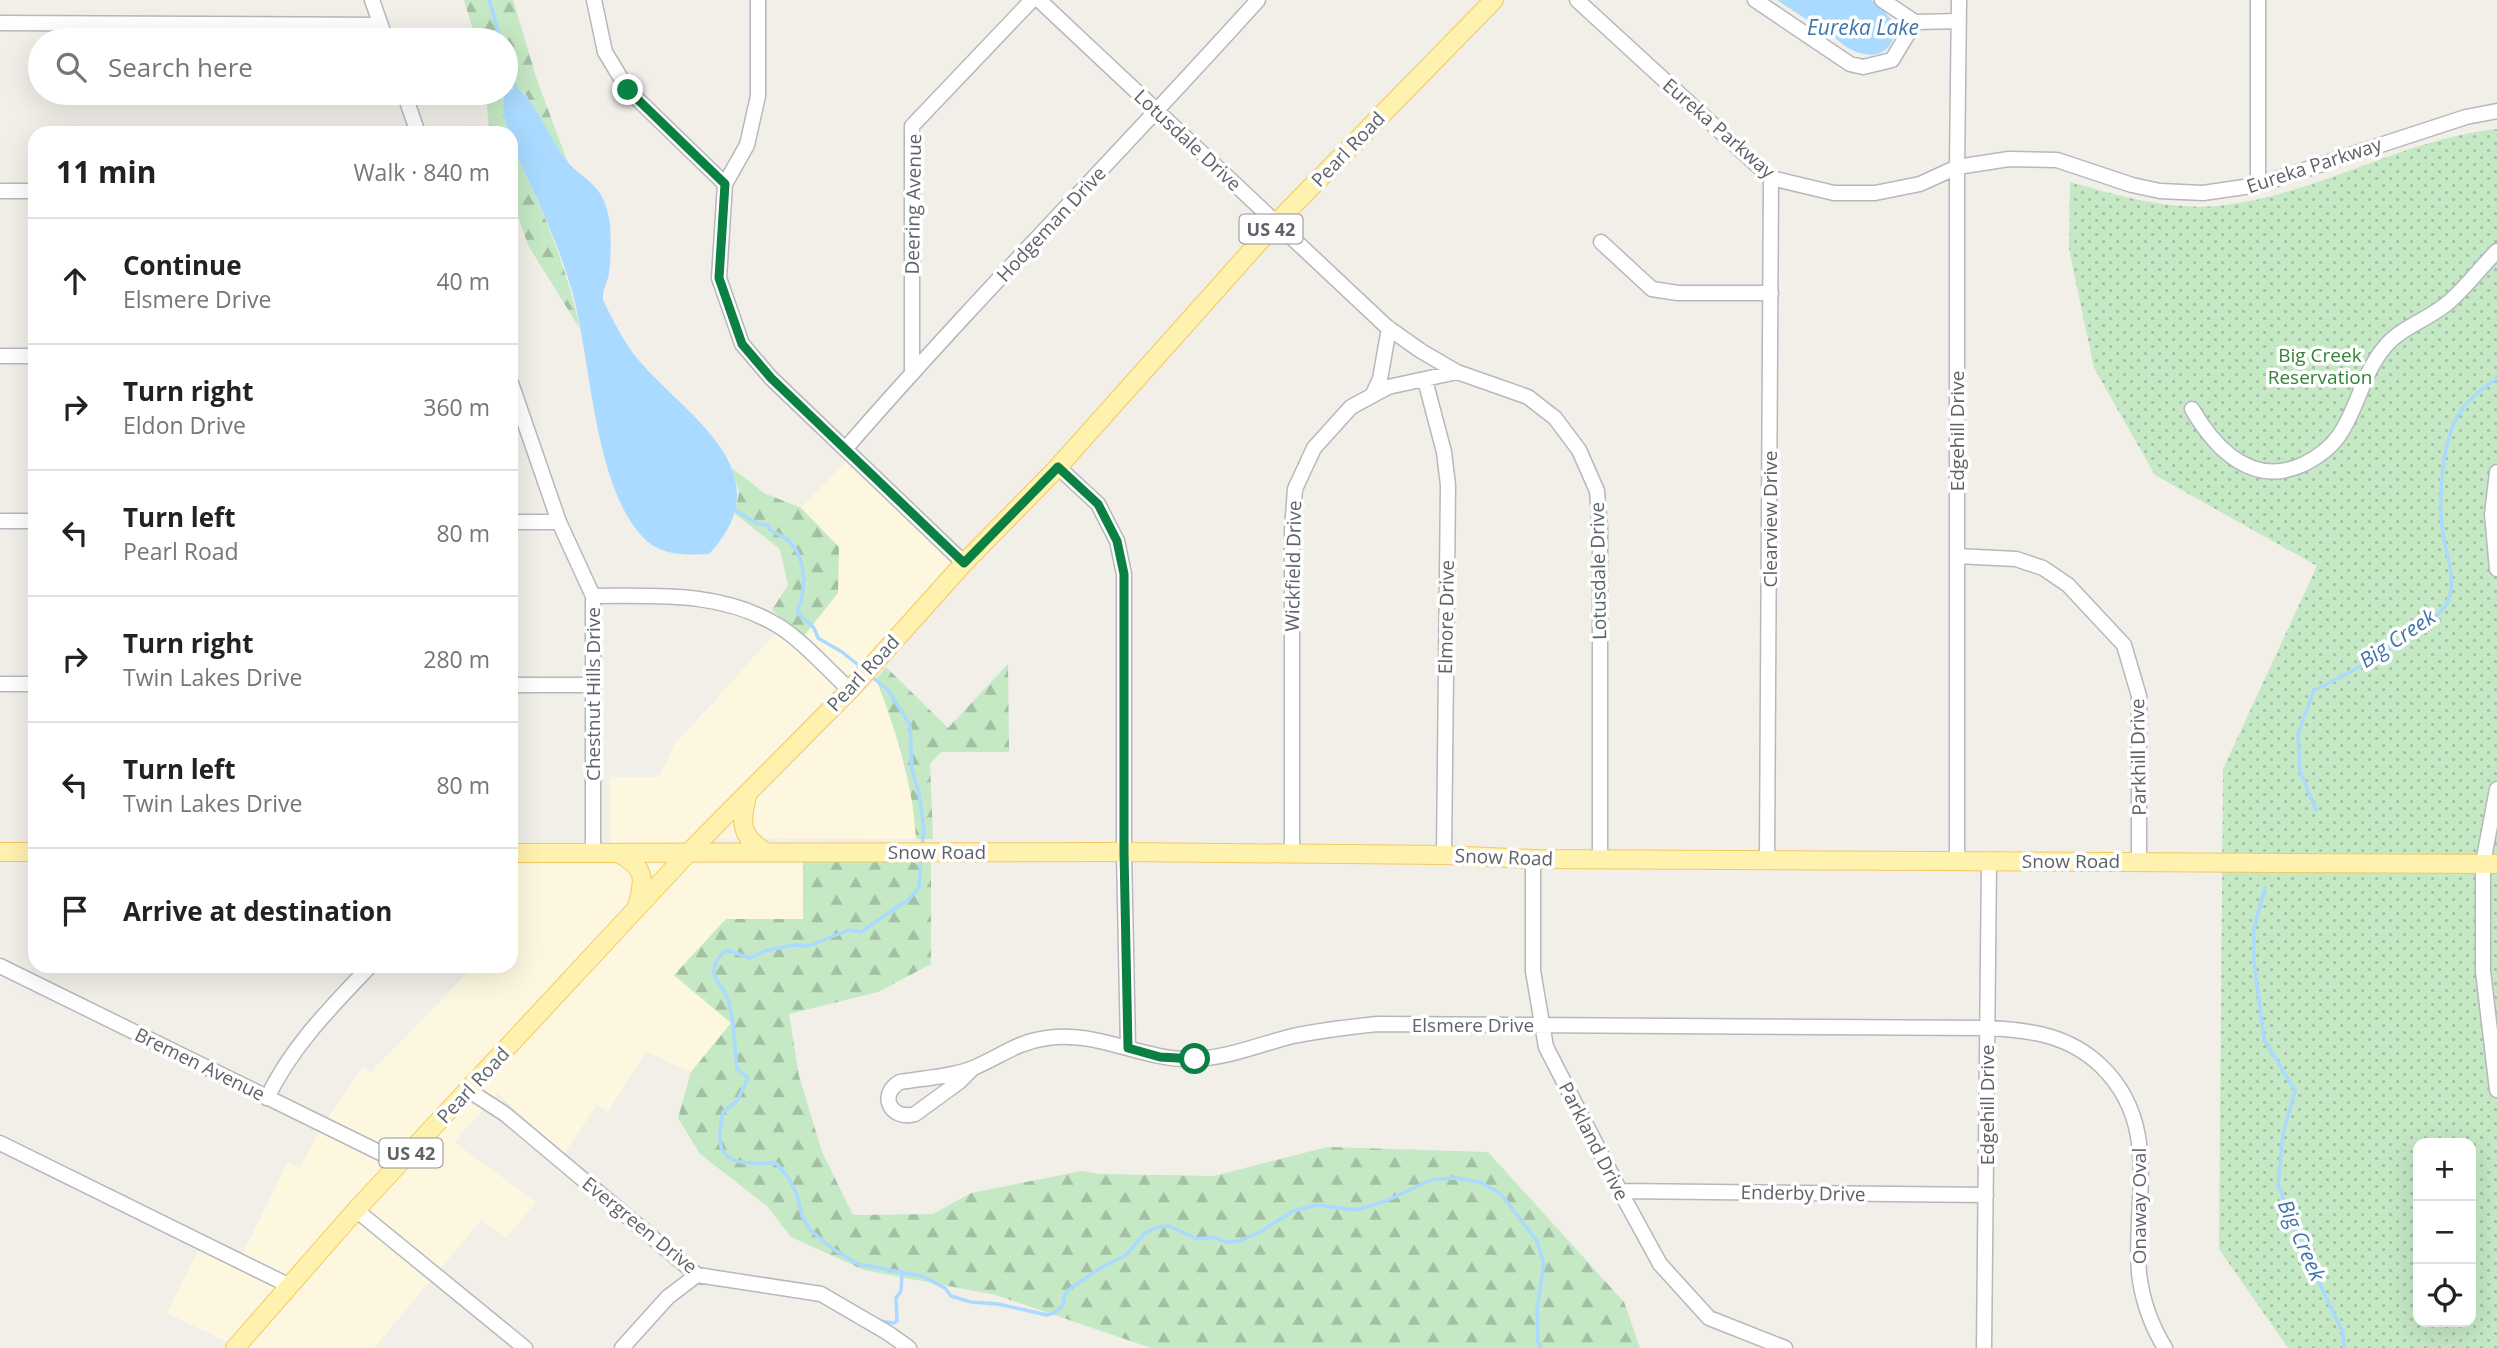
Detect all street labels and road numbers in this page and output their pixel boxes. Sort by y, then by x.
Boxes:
street label: Eureka Parkway [1657,72,1781,184]
street label: Lotusdale Drive [1129,83,1247,197]
street label: Pearl Road [1305,106,1391,192]
street label: Eureka Parkway [2243,131,2385,199]
street label: Deering Avenue [899,133,927,275]
street label: Hodgeman Drive [991,161,1111,287]
road number: US 42 [1240,214,1302,244]
street label: Edgehill Drive [1944,371,1970,491]
street label: Clearview Drive [1757,451,1783,587]
street label: Wickfield Drive [1279,500,1307,632]
street label: Lotusdale Drive [1584,502,1612,640]
street label: Elmore Drive [1432,560,1460,674]
street label: Chestnut Hills Drive [580,607,606,781]
street label: Pearl Road [821,629,905,717]
street label: Parkhill Drive [2124,698,2152,816]
street label: Snow Road [888,839,986,865]
street label: Snow Road [1454,842,1554,872]
street label: Snow Road [2022,848,2120,874]
street label: Elsmere Drive [1412,1012,1534,1038]
street label: Bremen Avenue [131,1021,269,1107]
street label: Pearl Road [431,1041,515,1129]
street label: Edgehill Drive [1974,1045,2000,1165]
street label: Parkland Drive [1553,1077,1635,1205]
road number: US 42 [380,1138,442,1168]
street label: Onaway Oval [2126,1148,2152,1264]
street label: Evergreen Drive [577,1171,703,1279]
street label: Enderby Drive [1740,1179,1866,1207]

